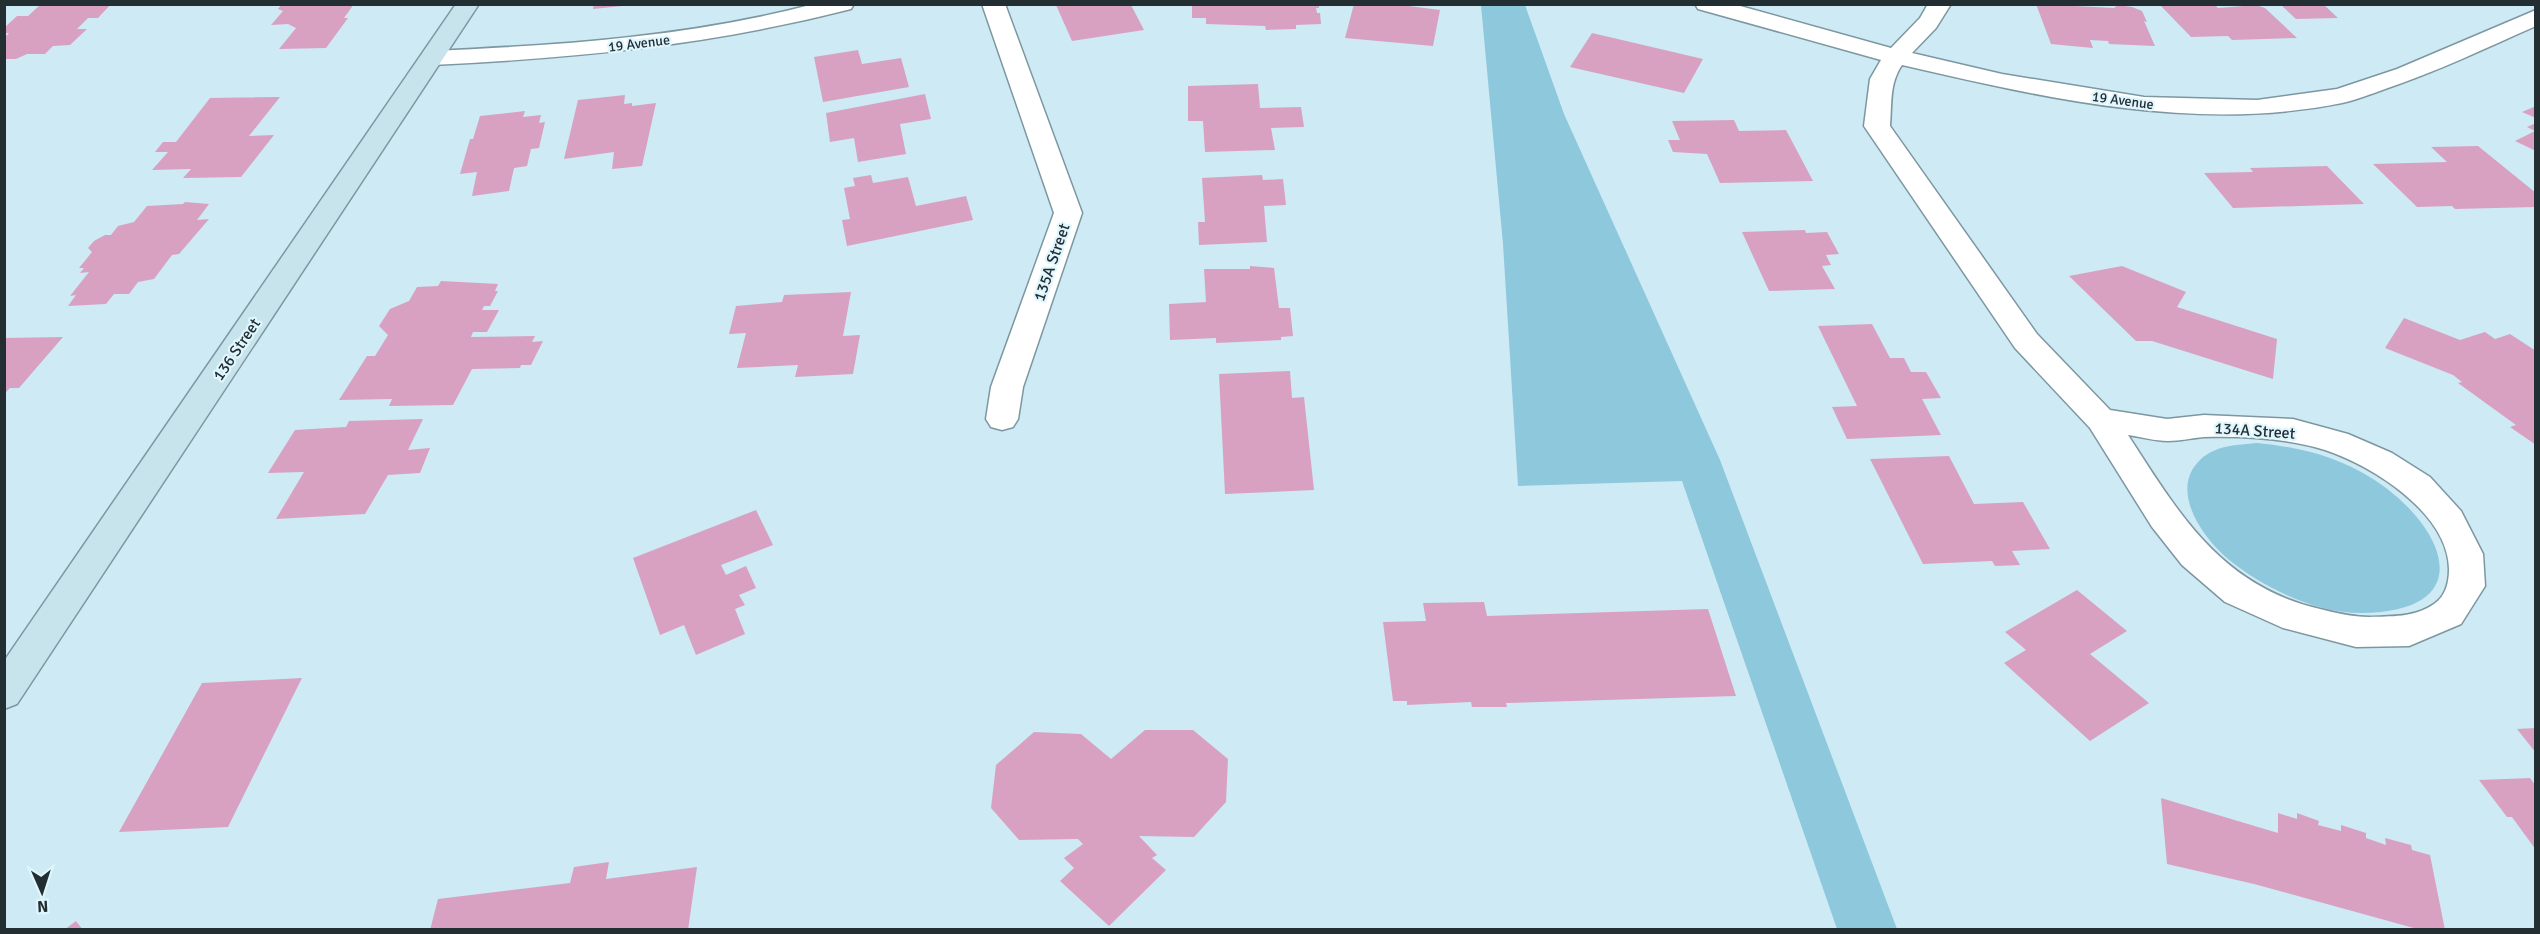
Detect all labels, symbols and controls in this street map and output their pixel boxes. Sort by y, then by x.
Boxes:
street label: 19 Avenue [607,31,671,56]
street label: 19 Avenue [2091,88,2155,113]
street label: 135A Street [1029,220,1075,304]
street label: 136 Street [209,314,265,385]
street label: 134A Street [2214,418,2296,444]
north arrow [12,862,72,922]
text: N [37,896,49,916]

